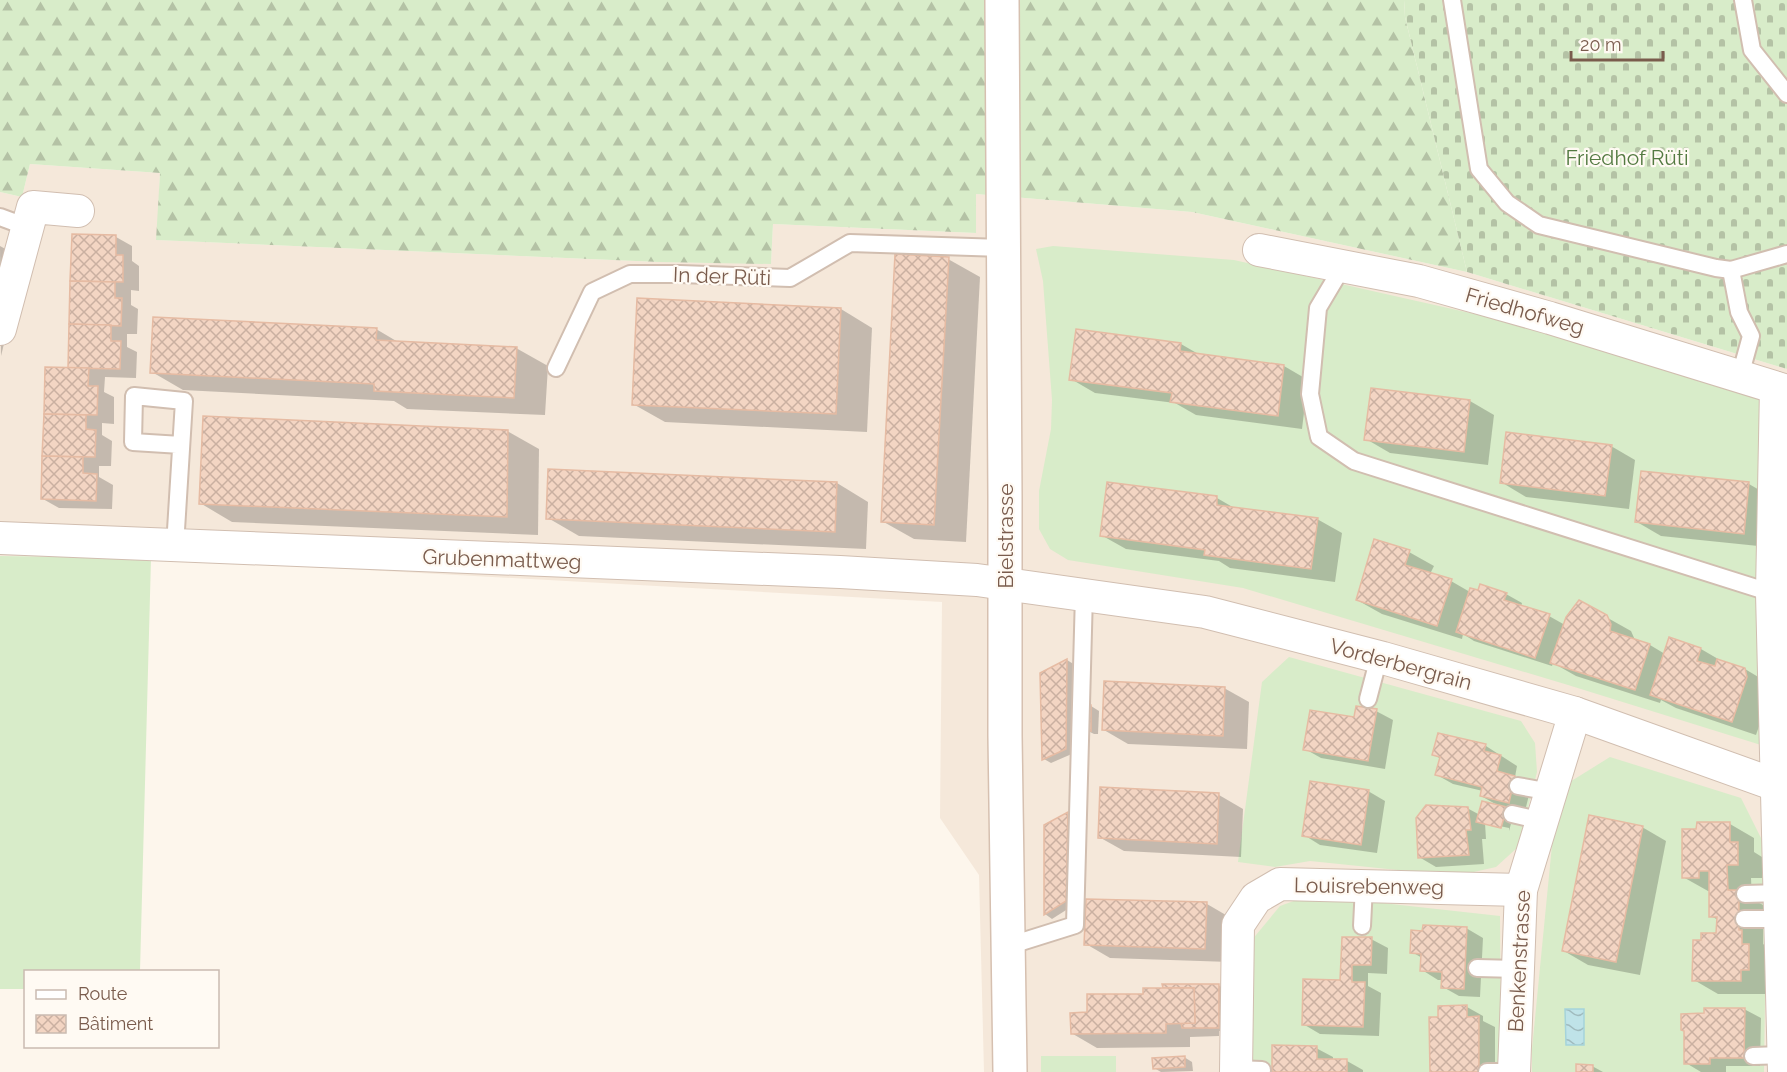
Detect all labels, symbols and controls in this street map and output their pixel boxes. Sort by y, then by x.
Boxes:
scale bar [1571,24,1662,62]
text: 20 m [1580,34,1622,55]
park label: Friedhof Rüti [1566,145,1688,170]
street label: In der Rüti [673,262,771,290]
street label: Friedhofweg [1463,282,1587,340]
street label: Bielstrasse [993,483,1018,589]
street label: Grubenmattweg [422,544,582,574]
street label: Vorderbergrain [1327,633,1475,695]
street label: Louisrebenweg [1294,872,1444,900]
street label: Benkenstrasse [1503,889,1535,1033]
legend [24,970,219,1048]
text: Route [78,983,128,1004]
text: Bâtiment [78,1013,153,1034]

